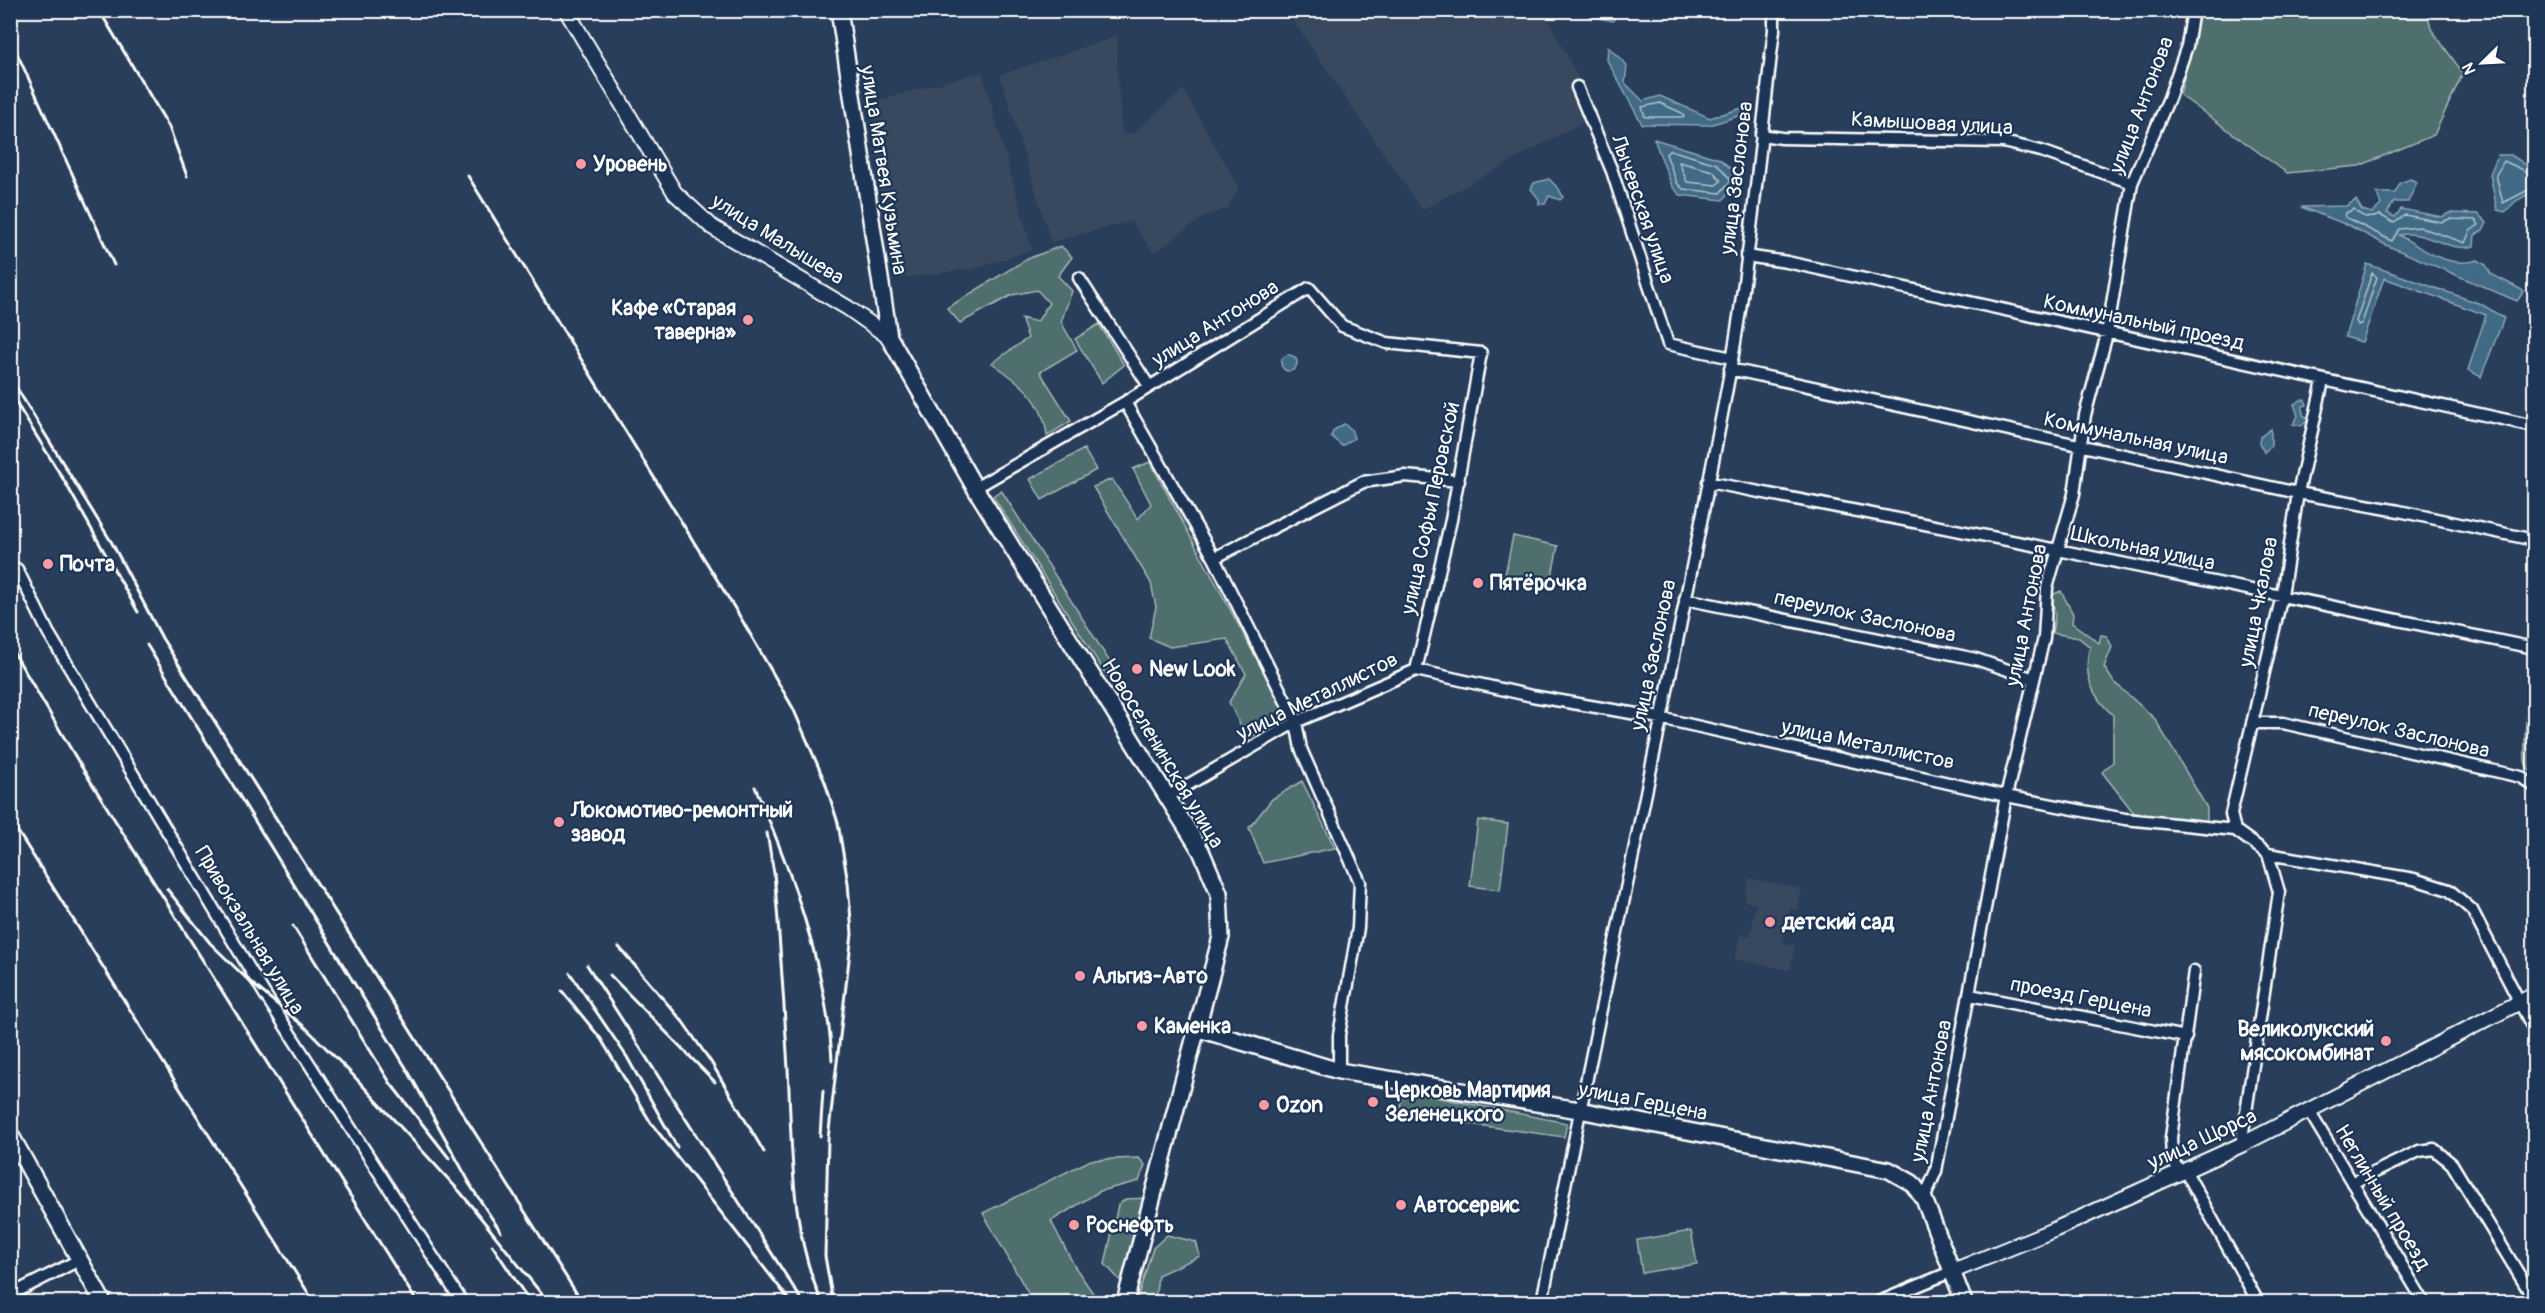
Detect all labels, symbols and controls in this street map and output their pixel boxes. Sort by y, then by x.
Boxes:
street label: улица Антонова [2103,33,2180,178]
north arrow [2452,33,2512,93]
text: N [2458,60,2481,78]
street label: улица Матвея Кузьмина [853,62,913,277]
street label: улица Заслонова [1714,100,1759,257]
street label: Камышовая улица [1850,106,2014,141]
street label: Лычевская улица [1604,130,1681,287]
place label: Уровень [593,151,668,178]
marker: Уровень [574,157,588,171]
street label: улица Малышева [705,187,849,291]
street label: улица Антонова [1146,274,1284,374]
street label: Коммунальный проезд [2041,288,2247,357]
place label: Кафе «Старая таверна» [611,295,736,346]
marker: Кафе «Старая таверна» [741,313,755,327]
street label: улица Софьи Перовской [1395,399,1466,618]
street label: Коммунальная улица [2041,406,2231,471]
street label: Школьная улица [2068,520,2218,577]
street label: улица Чкалова [2232,535,2284,671]
street label: улица Антонова [1999,542,2054,690]
place label: Почта [60,551,115,578]
marker: Почта [41,557,55,571]
place label: Пятёрочка [1490,570,1587,597]
marker: Пятёрочка [1471,576,1485,590]
street label: улица Заслонова [1624,577,1683,734]
street label: переулок Заслонова [1772,584,1958,649]
street label: улица Металлистов [1231,646,1402,748]
street label: Новоселенинская улица [1095,653,1230,853]
place label: New Look [1149,656,1236,683]
marker: New Look [1130,662,1144,676]
street label: переулок Заслонова [2306,697,2492,764]
street label: улица Металлистов [1778,713,1957,776]
place label: Локомотиво-ремонтный завод [570,797,793,848]
marker: Локомотиво-ремонтный завод [552,815,566,829]
street label: Привокзальная улица [189,841,311,1019]
place label: детский сад [1781,909,1894,936]
marker: детский сад [1763,915,1777,929]
place label: Альгиз-Авто [1092,963,1208,990]
marker: Альгиз-Авто [1073,969,1087,983]
street label: проезд Герцена [2008,971,2154,1024]
place label: Каменка [1154,1013,1231,1040]
place label: Великолукский мясокомбинат [2237,1016,2374,1067]
street label: улица Антонова [1904,1018,1959,1166]
marker: Каменка [1135,1019,1149,1033]
marker: Великолукский мясокомбинат [2379,1034,2393,1048]
street label: улица Герцена [1575,1076,1710,1127]
place label: Церковь Мартирия Зеленецкого [1385,1077,1551,1128]
place label: Ozon [1276,1092,1323,1119]
marker: Церковь Мартирия Зеленецкого [1366,1095,1380,1109]
marker: Ozon [1257,1098,1271,1112]
street label: улица Щорса [2143,1102,2261,1177]
street label: Неглинный проезд [2328,1119,2437,1275]
place label: Автосервис [1413,1192,1520,1219]
marker: Автосервис [1394,1198,1408,1212]
place label: Роснефть [1086,1212,1174,1239]
marker: Роснефть [1067,1218,1081,1232]

